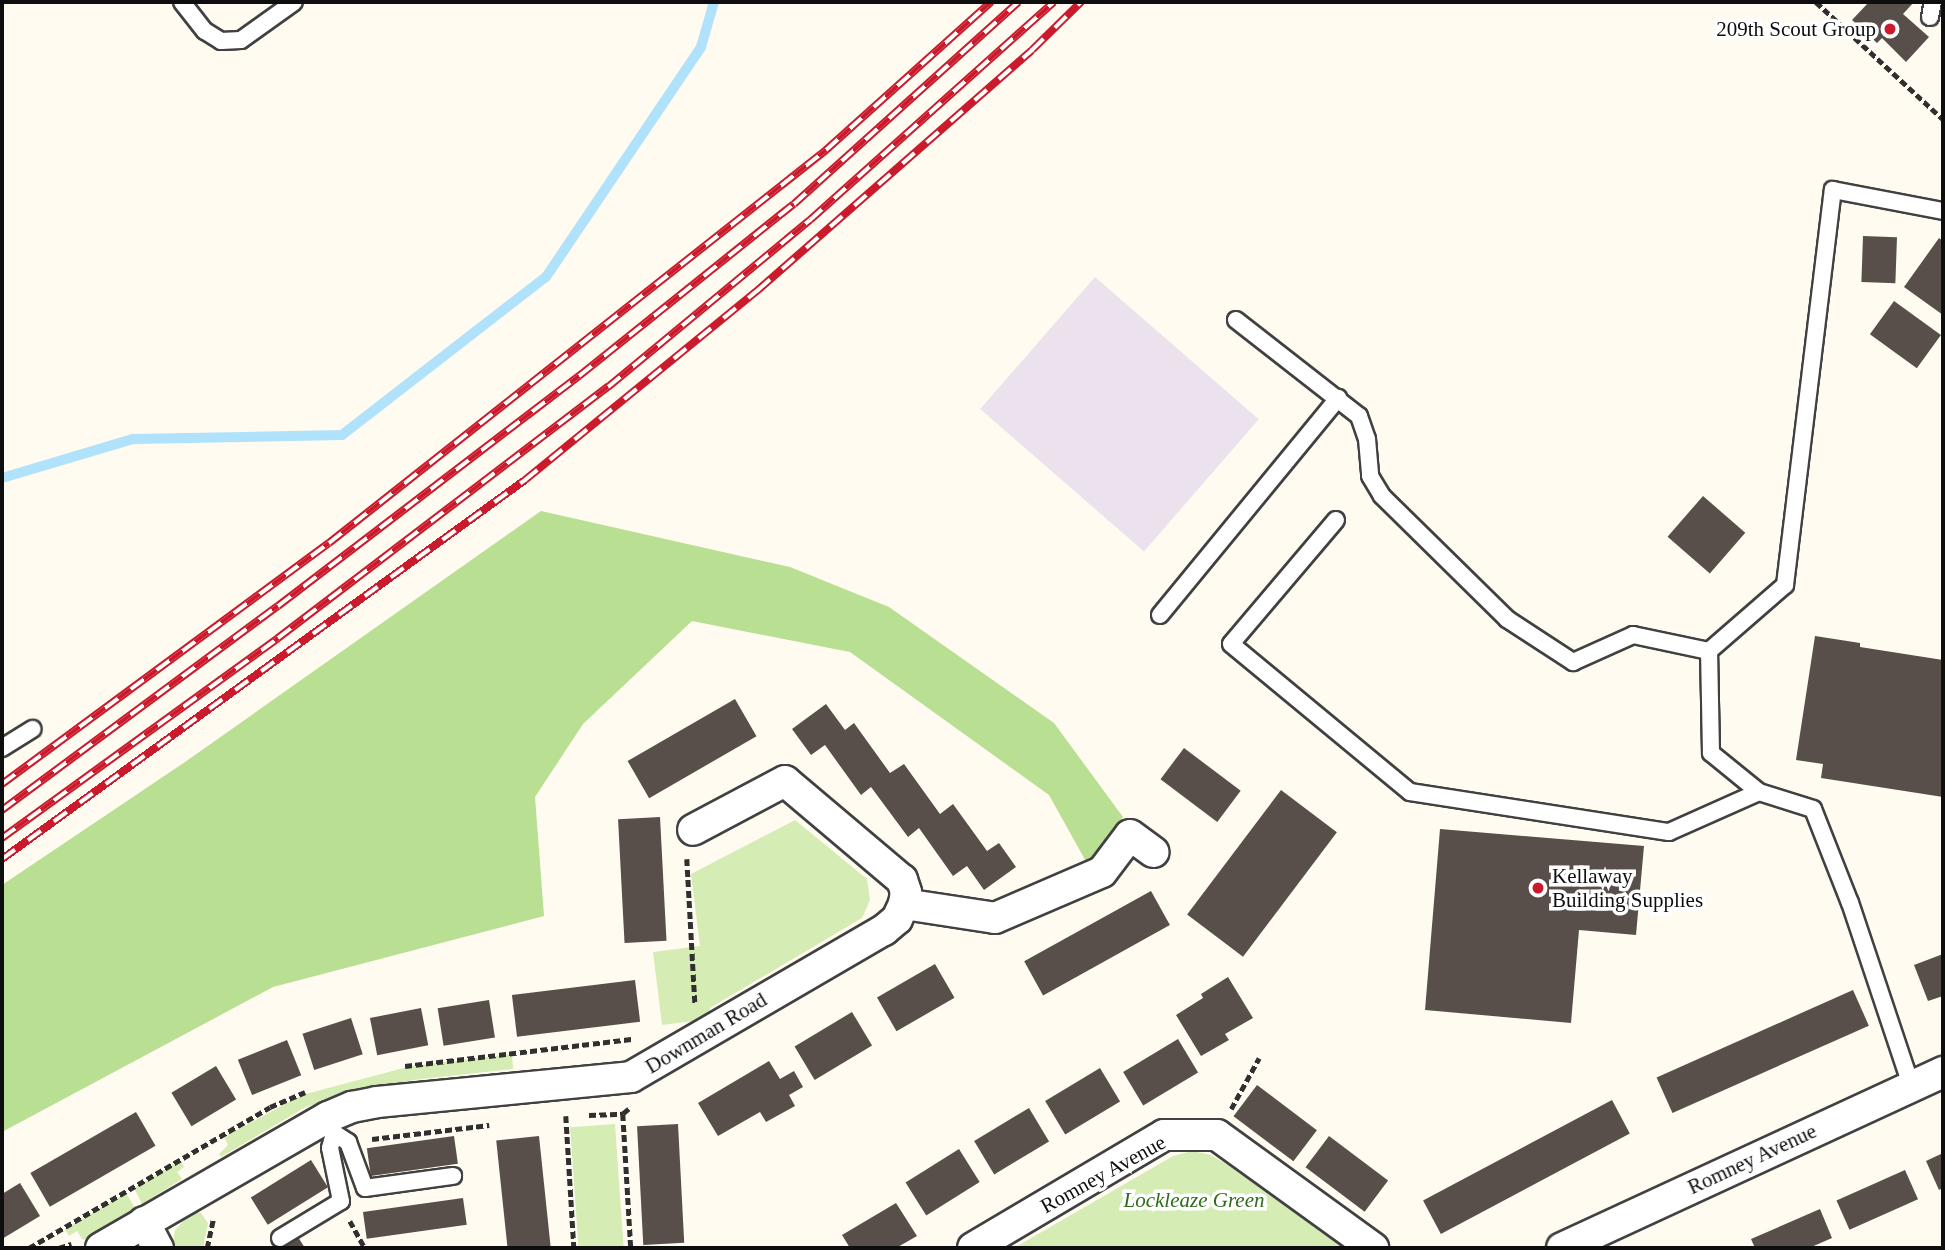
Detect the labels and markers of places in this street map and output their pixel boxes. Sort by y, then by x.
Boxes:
place label: 209th Scout Group [1716,16,1876,42]
marker: 209th Scout Group [1882,21,1898,37]
place label: Kellaway Building Supplies [1552,863,1703,913]
marker: Kellaway Building Supplies [1530,880,1546,896]

